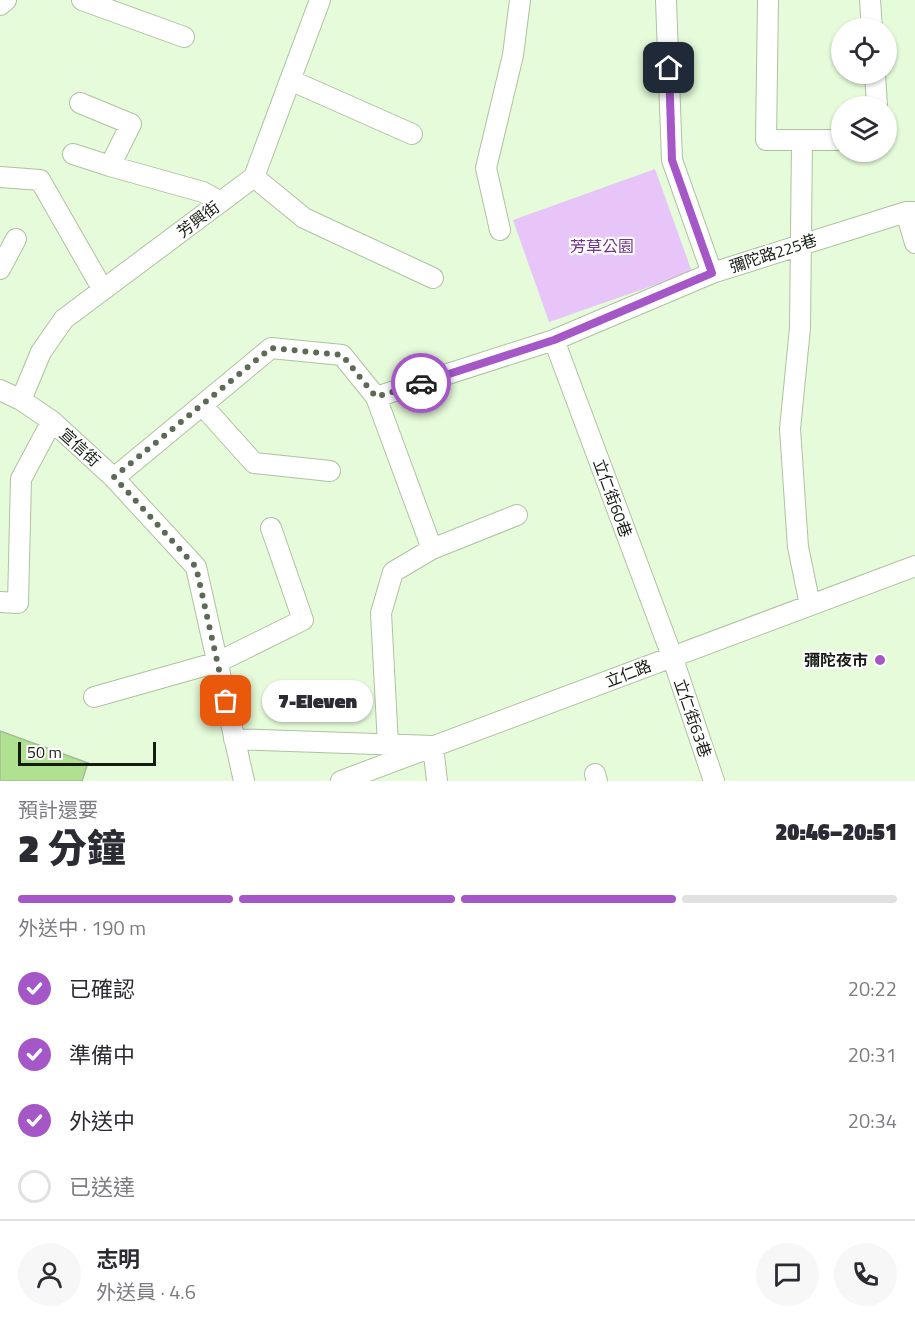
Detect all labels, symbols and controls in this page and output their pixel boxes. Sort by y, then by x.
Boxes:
map controls [831,18,897,162]
button: locate [831,18,897,84]
pin [643,42,694,93]
icon: home [652,51,685,84]
button: layers [831,96,897,162]
street label: 芳興街 [172,195,224,243]
street label: 彌陀路225巷 [726,228,820,278]
park label: 芳草公園 [570,234,634,258]
courier [391,353,451,413]
icon: car [405,367,438,400]
street label: 宣信街 [54,422,106,472]
street label: 立仁街60巷 [588,455,638,541]
place label: 彌陀夜市 [804,648,868,672]
street label: 立仁路 [601,653,655,693]
marker: 彌陀夜市 [873,653,887,667]
pin [200,675,251,726]
street label: 立仁街63巷 [668,675,718,761]
callout: 7-Eleven [262,680,373,722]
icon: bag [209,684,242,717]
text: 7-Eleven [278,685,357,716]
scale bar [18,739,156,766]
text: 50 m [27,740,62,764]
text: 預計還要 [18,794,98,825]
text: 20:46–20:51 [775,815,897,849]
text: 2 分鐘 [18,818,126,877]
text: 外送中 · 190 m [18,912,146,943]
icon: check [18,972,51,1005]
text: 已確認 [69,972,135,1006]
text: 20:22 [848,973,897,1004]
icon: check [18,1038,51,1071]
text: 準備中 [69,1038,135,1072]
text: 20:31 [848,1039,897,1070]
icon: check [18,1104,51,1137]
text: 外送中 [69,1104,135,1138]
text: 20:34 [848,1105,897,1136]
text: 已送達 [69,1170,135,1204]
text: 志明 [96,1242,140,1276]
button: person [18,1243,81,1306]
button: chat [756,1243,819,1306]
button: phone [834,1243,897,1306]
text: 外送員 · 4.6 [96,1276,196,1307]

